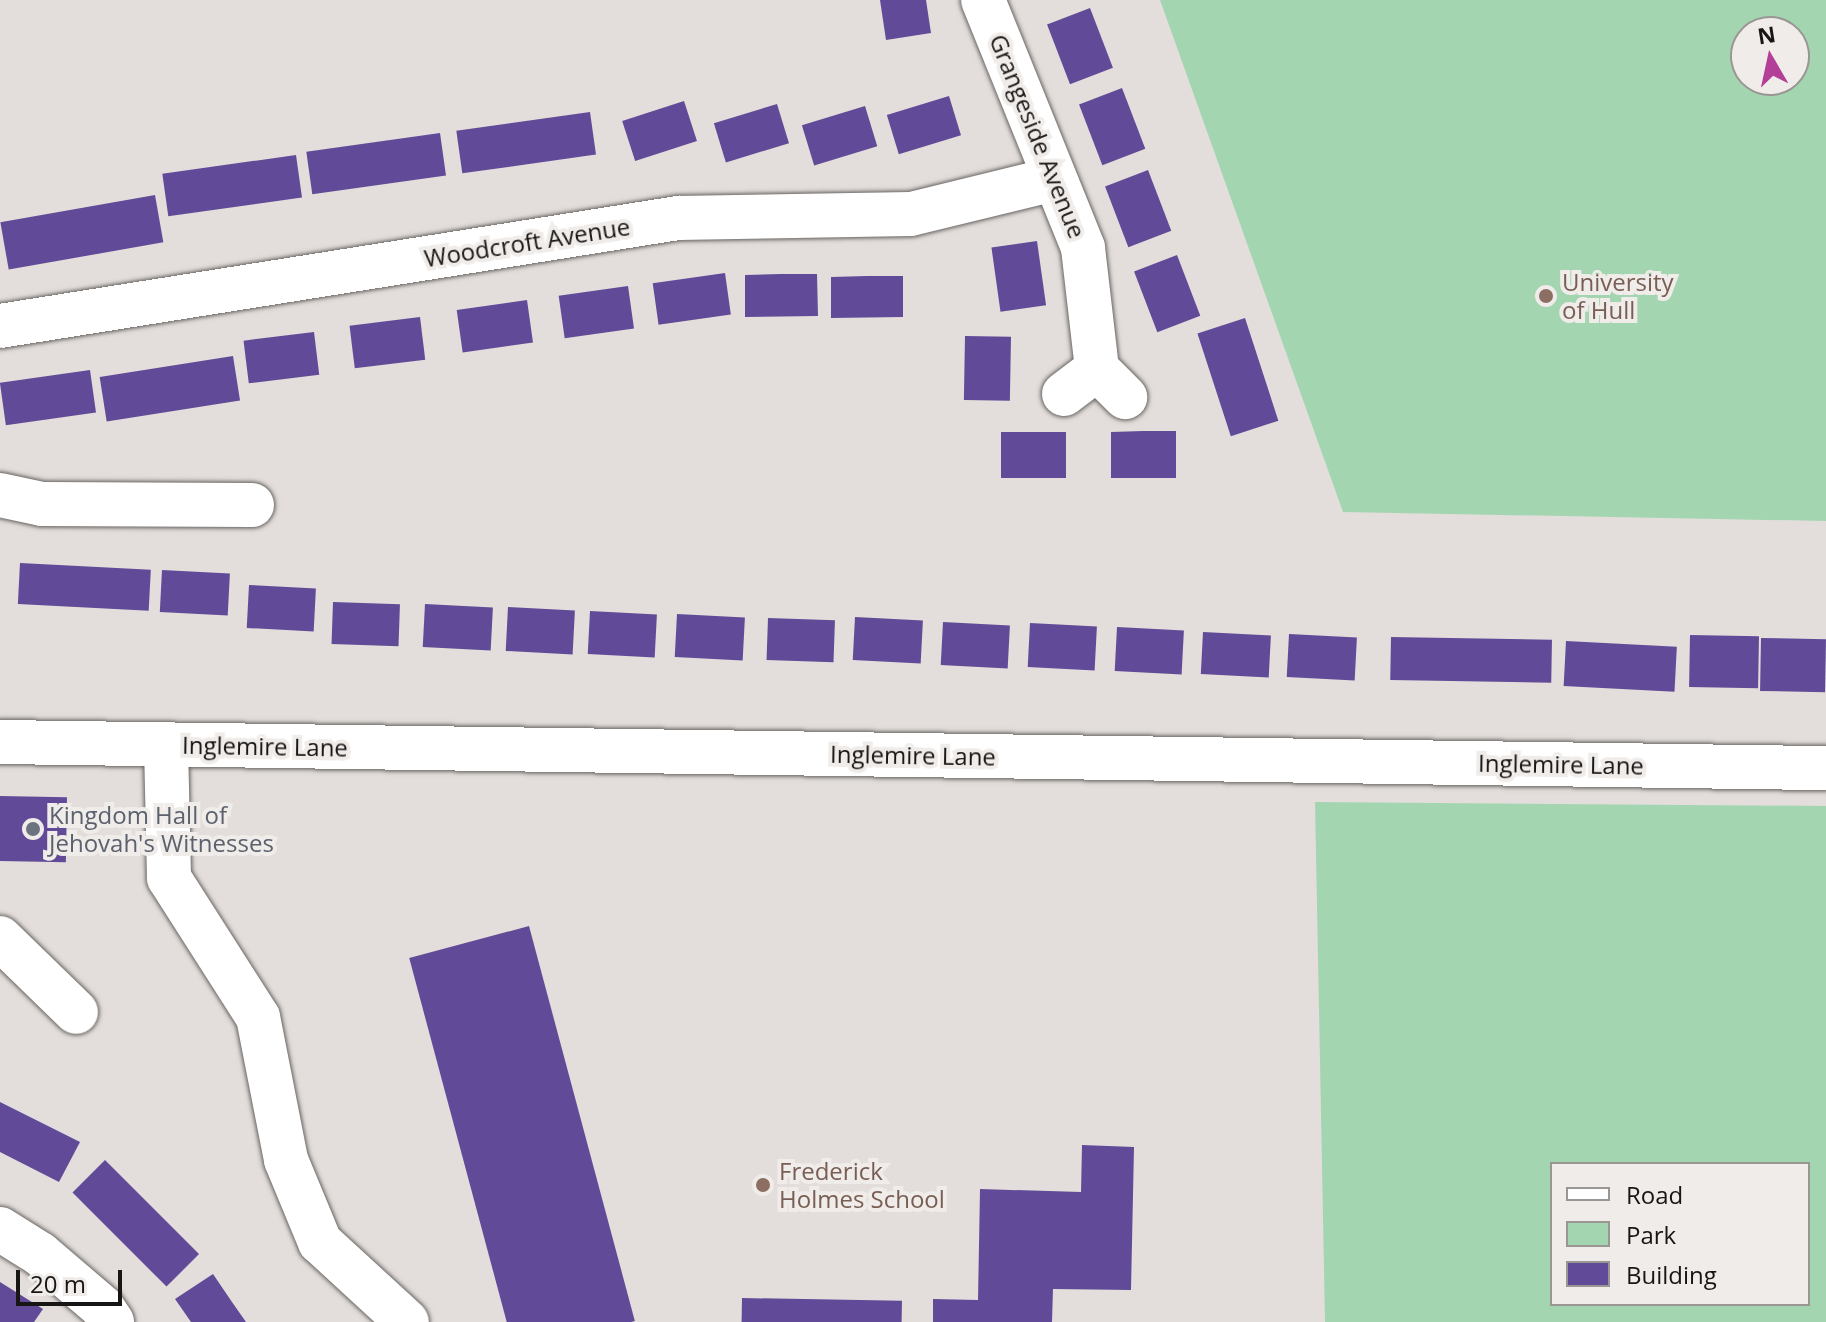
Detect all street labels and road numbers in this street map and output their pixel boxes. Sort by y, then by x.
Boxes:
street label: Grangeside Avenue [984,30,1092,242]
street label: Woodcroft Avenue [422,212,632,272]
street label: Inglemire Lane [182,730,348,762]
street label: Inglemire Lane [830,739,996,771]
street label: Inglemire Lane [1478,748,1644,780]

